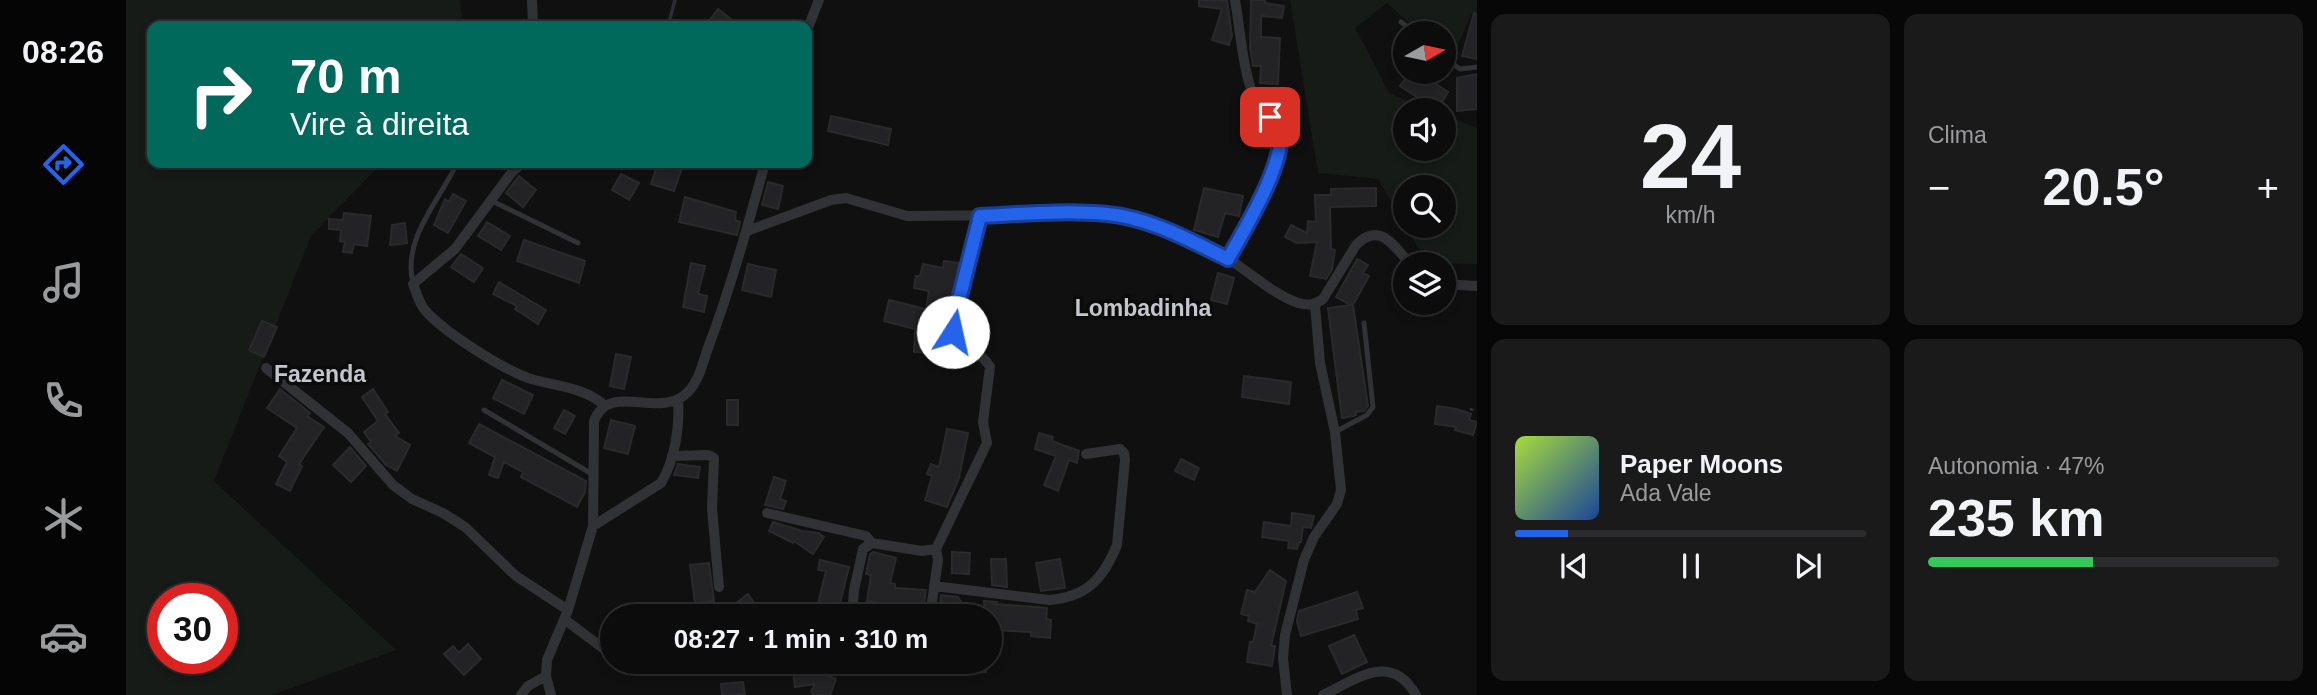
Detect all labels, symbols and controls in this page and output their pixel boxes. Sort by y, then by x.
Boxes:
north arrow [1393,21,1456,84]
map controls [1393,21,1456,315]
text: 08:26 [22,34,104,70]
icon: right [175,49,266,140]
text: 70 m [290,49,402,103]
pin [1240,87,1300,147]
icon: arrive [1251,98,1289,136]
button: sound [1393,98,1456,161]
text: Vire à direita [290,106,469,142]
text: 24 [1640,106,1741,207]
text: Clima [1928,122,1987,148]
icon: directions [39,140,88,189]
text: 20.5° [2042,158,2165,216]
text: − [1928,167,1950,209]
text: + [2257,167,2279,209]
button: search [1393,175,1456,238]
text: km/h [1666,202,1715,228]
button: layers [1393,252,1456,315]
icon: music [39,258,88,307]
position arrow [916,295,990,369]
district label: Lombadinha [1075,295,1212,321]
district label: Fazenda [274,361,366,387]
icon: phone [39,376,88,425]
text: Paper Moons [1620,449,1783,479]
text: Autonomia · 47% [1928,453,2104,479]
text: Ada Vale [1620,480,1712,506]
text: 235 km [1928,489,2104,547]
icon: climate [39,494,88,543]
icon: previous [1555,547,1593,585]
icon: pause [1672,547,1710,585]
icon: next [1789,547,1827,585]
speed limit sign: 30 [147,583,238,674]
icon: car [39,612,88,661]
text: 08:27 · 1 min · 310 m [674,624,928,654]

